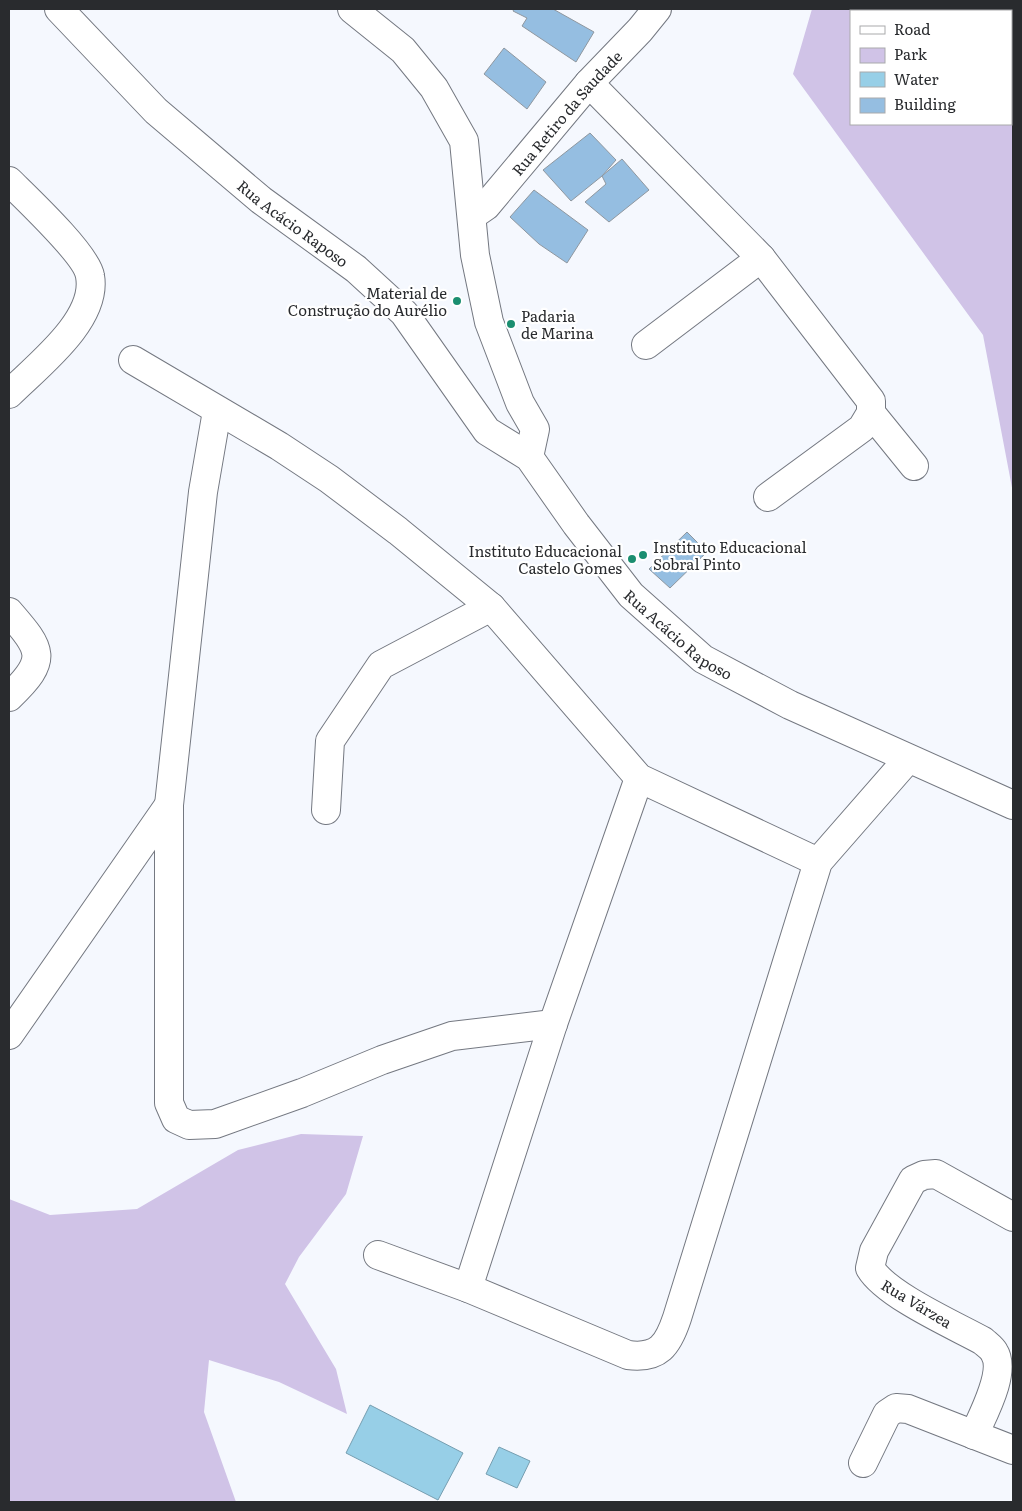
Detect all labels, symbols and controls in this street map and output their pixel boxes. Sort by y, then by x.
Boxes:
legend [850,10,1012,125]
text: Road [894,17,930,40]
text: Park [894,42,928,65]
street label: Rua Retiro da Saudade [505,44,627,180]
text: Water [894,67,939,90]
text: Building [894,92,956,115]
street label: Rua Acácio Raposo [233,174,354,272]
place label: Material de Construção do Aurélio [288,281,447,321]
marker: Material de Construção do Aurélio [451,295,463,307]
place label: Padaria de Marina [521,304,595,344]
marker: Padaria de Marina [505,318,517,330]
place label: Instituto Educacional Sobral Pinto [653,535,807,575]
place label: Instituto Educacional Castelo Gomes [468,539,622,579]
marker: Instituto Educacional Sobral Pinto [637,549,649,561]
marker: Instituto Educacional Castelo Gomes [626,553,638,565]
street label: Rua Acácio Raposo [620,583,737,684]
street label: Rua Várzea [877,1273,958,1334]

